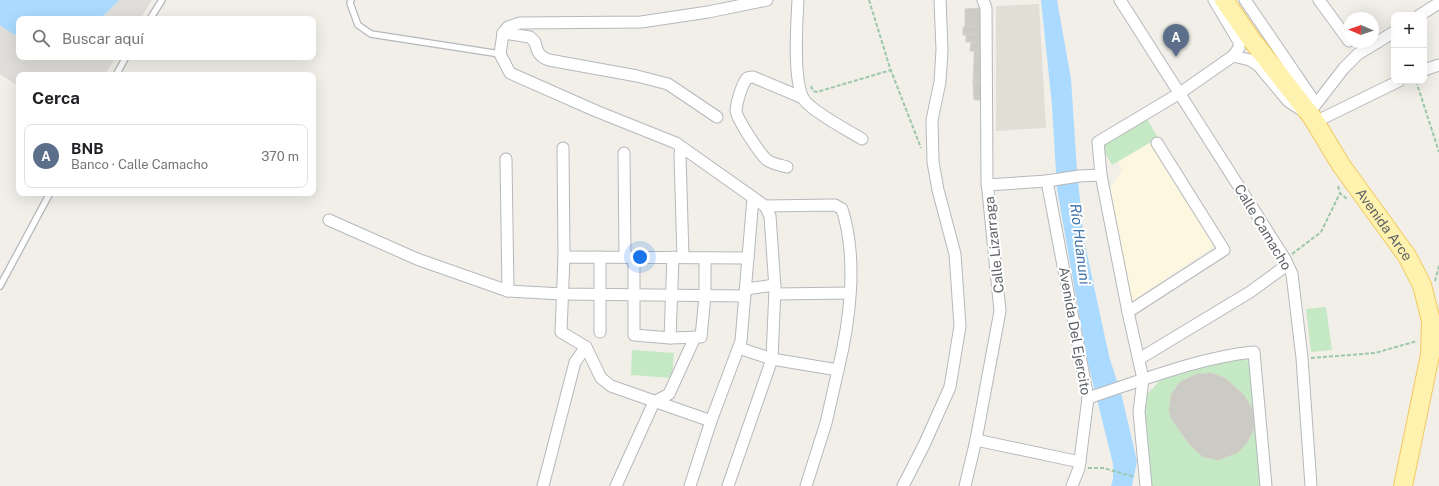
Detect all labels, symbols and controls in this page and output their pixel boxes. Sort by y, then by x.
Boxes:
north arrow [1343,12,1379,48]
map controls [1391,12,1427,84]
button: + [1391,12,1427,48]
search box [16,16,316,60]
pin: A [1163,24,1189,57]
icon: search [30,27,52,49]
text: Buscar aquí [62,30,144,47]
button: − [1391,48,1427,84]
text: Cerca [32,88,80,108]
text: BNB [71,140,103,157]
text: A [41,149,51,164]
text: 370 m [261,149,299,164]
text: Banco · Calle Camacho [71,157,208,172]
street label: Calle Camacho [1231,181,1295,273]
street label: Avenida Arce [1352,185,1416,263]
street label: Calle Lizarraga [981,196,1007,294]
water label: Río Huanuni [1067,202,1094,286]
your location [630,247,650,267]
street label: Avenida Del Ejercito [1056,266,1094,397]

